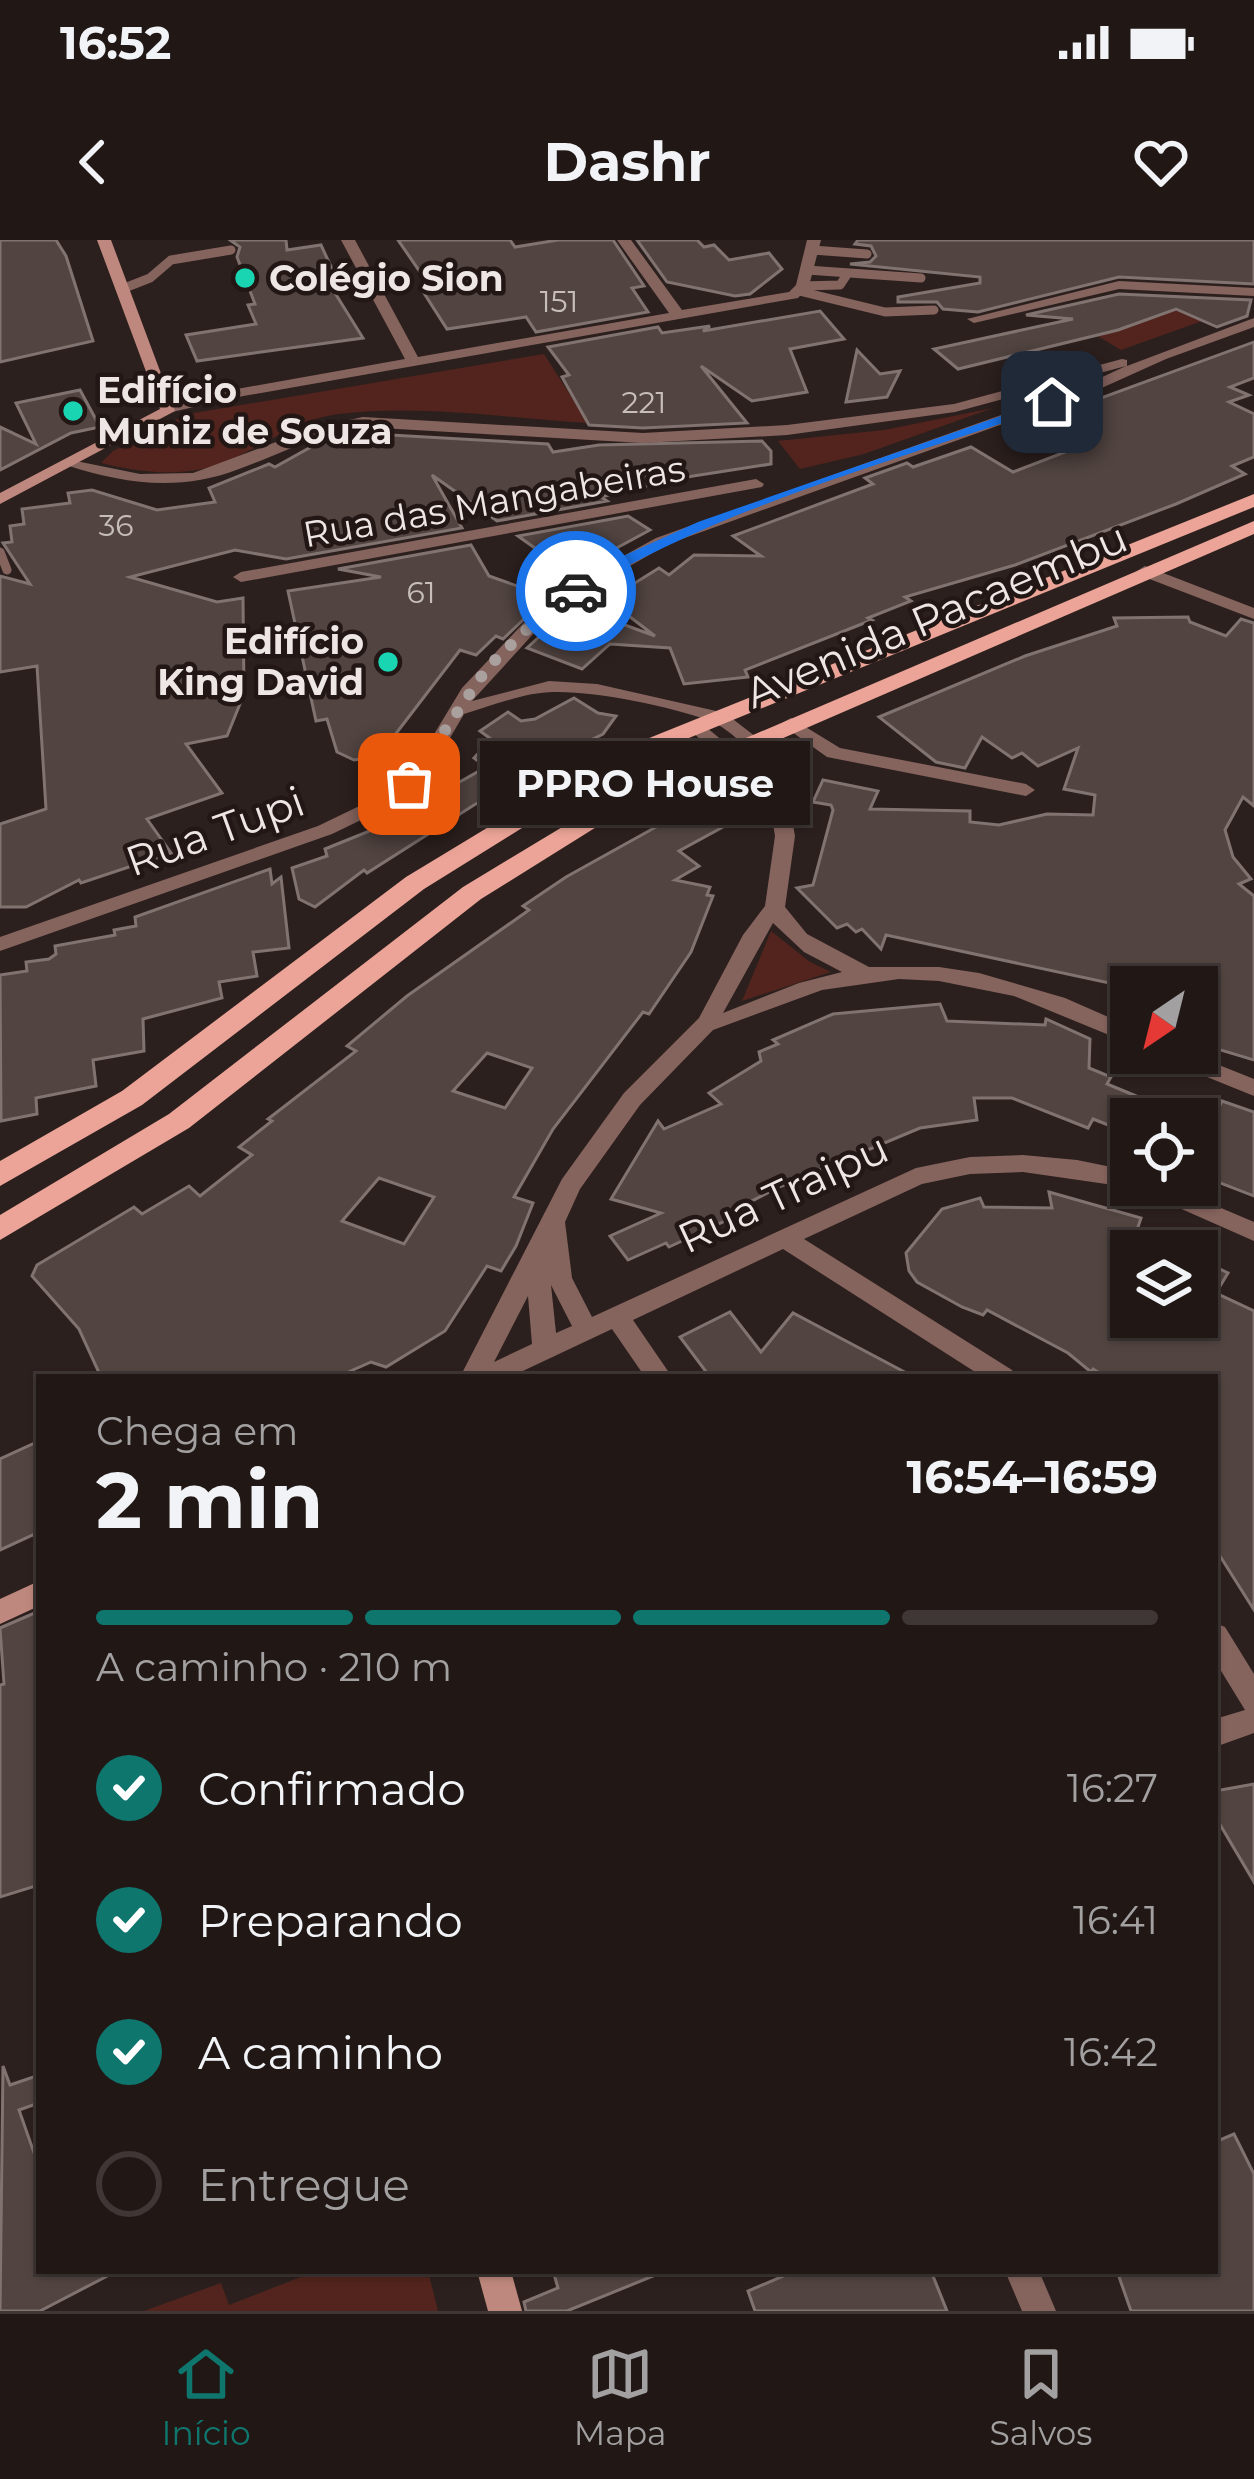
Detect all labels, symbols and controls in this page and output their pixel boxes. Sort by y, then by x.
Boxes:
text: 16:52 [60,15,171,70]
icon: back [60,129,126,195]
text: Dashr [543,129,711,195]
icon: heart [1128,129,1194,195]
place label: Colégio Sion [269,256,504,300]
marker: Colégio Sion [232,265,258,291]
house number: 151 [540,283,578,320]
pin [1001,351,1103,453]
place label: Edifício Muniz de Souza [97,368,392,453]
icon: home [1019,369,1085,435]
house number: 221 [622,384,666,421]
marker: Edifício Muniz de Souza [60,398,86,424]
street label: Rua das Mangabeiras [300,446,688,556]
house number: 36 [98,507,134,544]
street label: Avenida Pacaembu [737,511,1135,719]
courier [516,531,636,651]
icon: car [543,558,609,624]
house number: 61 [406,574,436,611]
place label: Edifício King David [157,619,364,704]
marker: Edifício King David [375,649,401,675]
pin [358,733,460,835]
callout: PPRO House [481,742,811,826]
icon: bag [376,751,442,817]
text: PPRO House [516,759,774,807]
street label: Rua Tupi [119,775,311,887]
north arrow [1110,966,1218,1074]
map controls [1110,966,1218,1338]
button: locate [1110,1098,1218,1206]
street label: Rua Traipu [670,1122,896,1264]
button: layers [1110,1230,1218,1338]
text: Chega em [96,1407,298,1455]
text: 16:54–16:59 [907,1449,1158,1504]
text: 2 min [96,1452,323,1548]
text: A caminho · 210 m [96,1643,452,1691]
icon: check [96,1755,162,1821]
text: Confirmado [198,1761,466,1816]
text: 16:27 [1067,1764,1158,1812]
icon: check [96,1887,162,1953]
text: Preparando [198,1893,463,1948]
text: 16:41 [1073,1896,1158,1944]
icon: check [96,2019,162,2085]
text: A caminho [198,2025,443,2080]
text: 16:42 [1064,2028,1158,2076]
text: Entregue [198,2157,410,2212]
tab: Início [162,2341,251,2453]
tab: Mapa [574,2341,666,2453]
tab: Salvos [990,2341,1092,2453]

